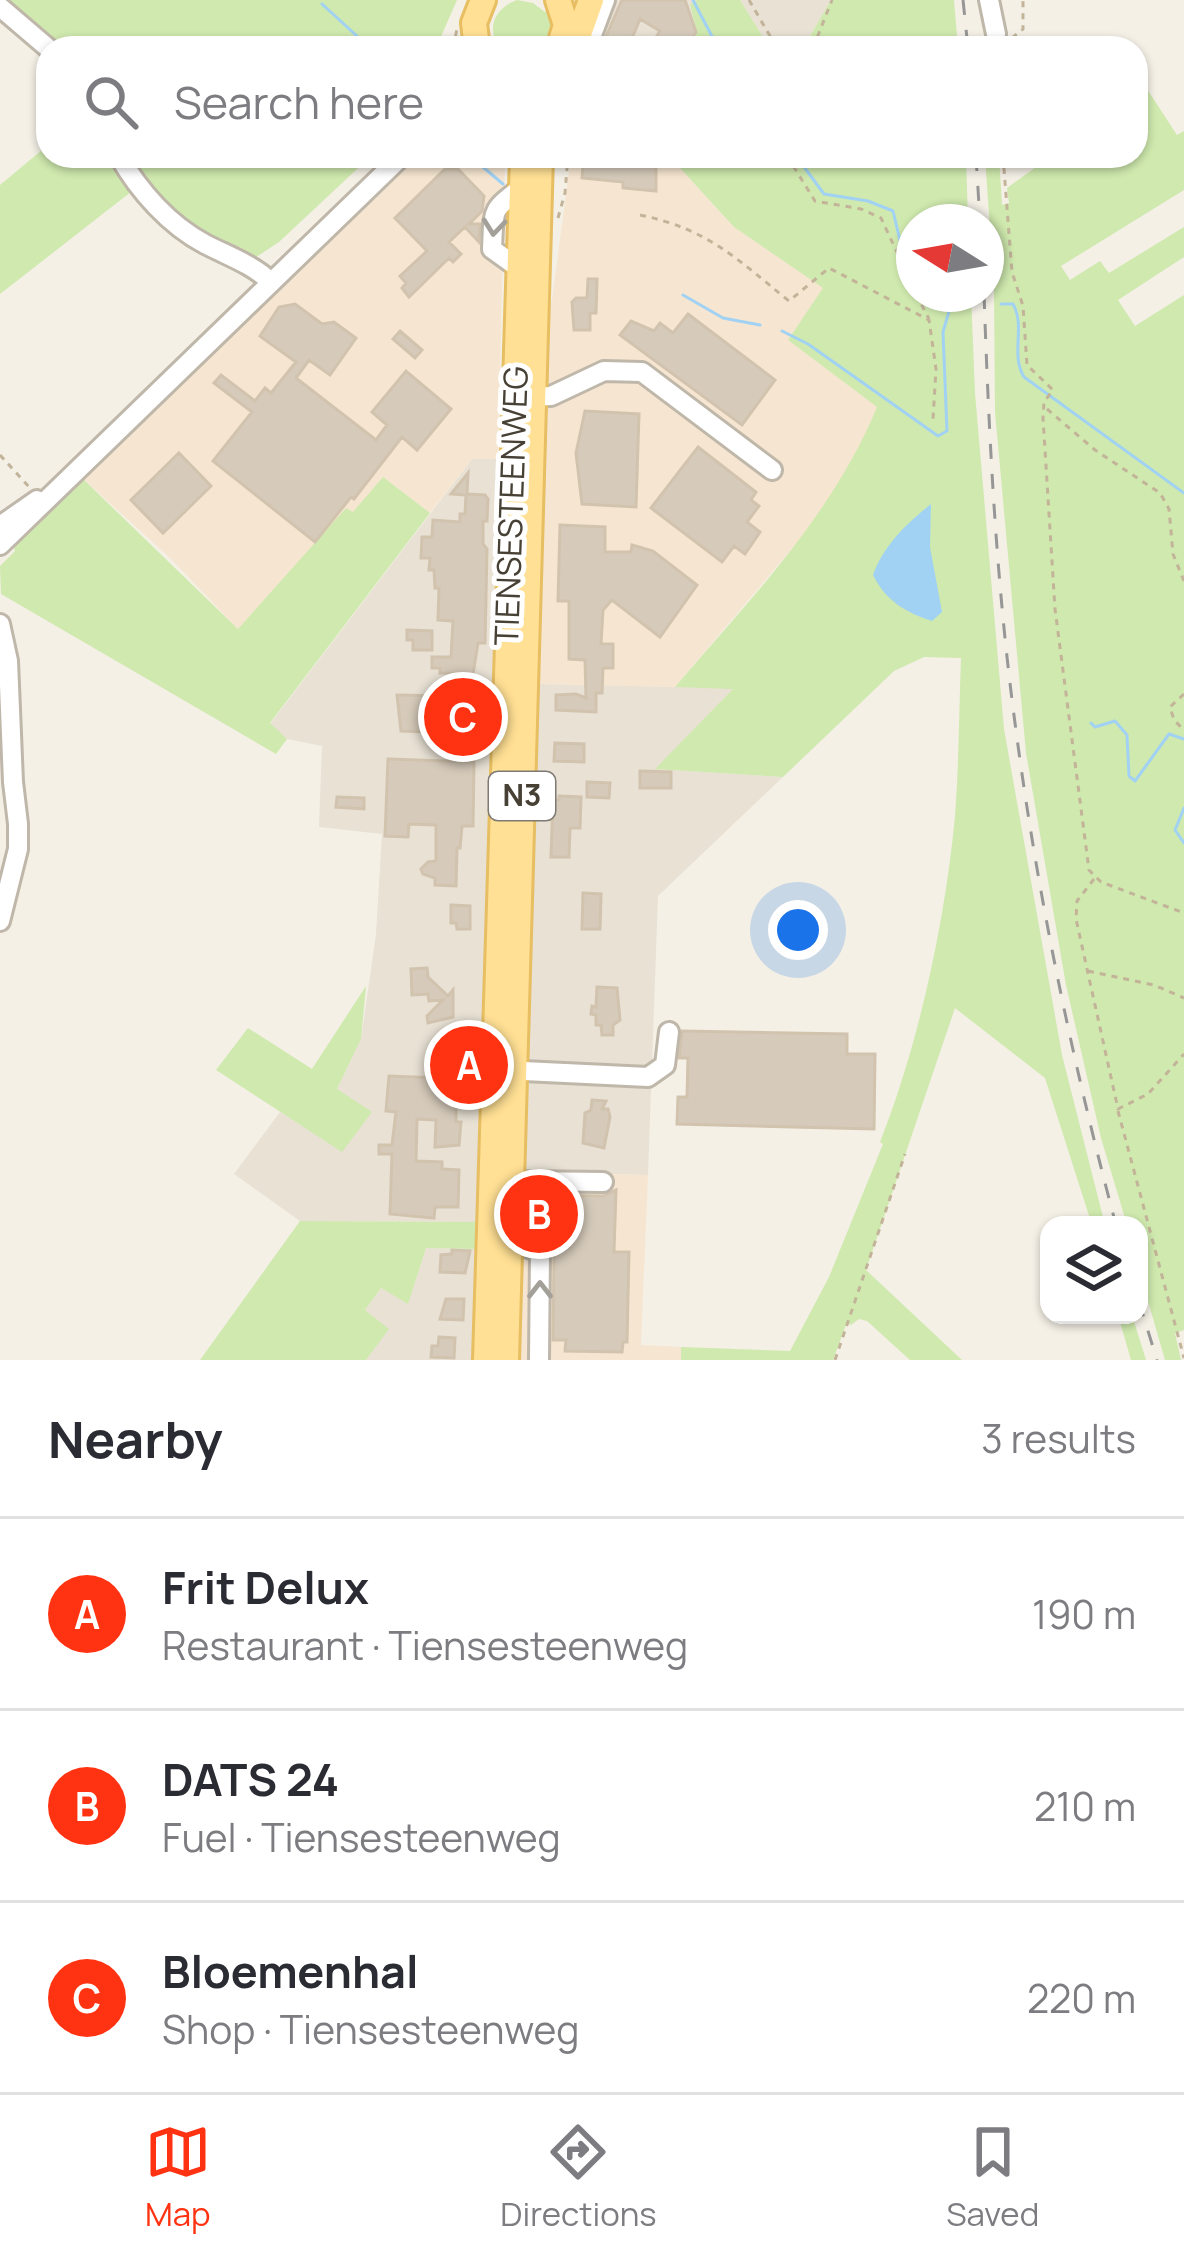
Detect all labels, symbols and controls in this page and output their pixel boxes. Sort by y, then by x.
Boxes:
search box [36,36,1148,168]
icon: search [78,69,144,135]
text: Search here [174,71,424,133]
north arrow [896,204,1004,312]
one-way arrow [482,218,507,237]
street label: TIENSESTEENWEG [483,366,538,646]
pin: C [424,672,502,762]
road number: N3 [489,772,555,820]
your location [768,900,828,960]
pin: A [430,1020,508,1110]
pin: B [500,1169,578,1259]
map controls [1040,1216,1148,1324]
button: layers [1040,1216,1148,1324]
one-way arrow [527,1280,553,1298]
text: Nearby [48,1404,223,1473]
text: 3 results [981,1411,1136,1465]
text: Frit Delux [162,1556,369,1618]
text: A [74,1587,100,1641]
text: 190 m [1032,1587,1136,1641]
text: Restaurant · Tiensesteenweg [162,1618,688,1672]
text: DATS 24 [162,1748,339,1810]
text: B [75,1779,99,1833]
text: 210 m [1034,1779,1136,1833]
text: Fuel · Tiensesteenweg [162,1810,561,1864]
text: Bloemenhal [162,1940,419,2002]
text: C [73,1971,101,2025]
text: 220 m [1027,1971,1136,2025]
text: Shop · Tiensesteenweg [162,2002,579,2056]
tab: Map [145,2119,211,2236]
tab: Directions [500,2119,657,2236]
tab: Saved [946,2119,1039,2236]

